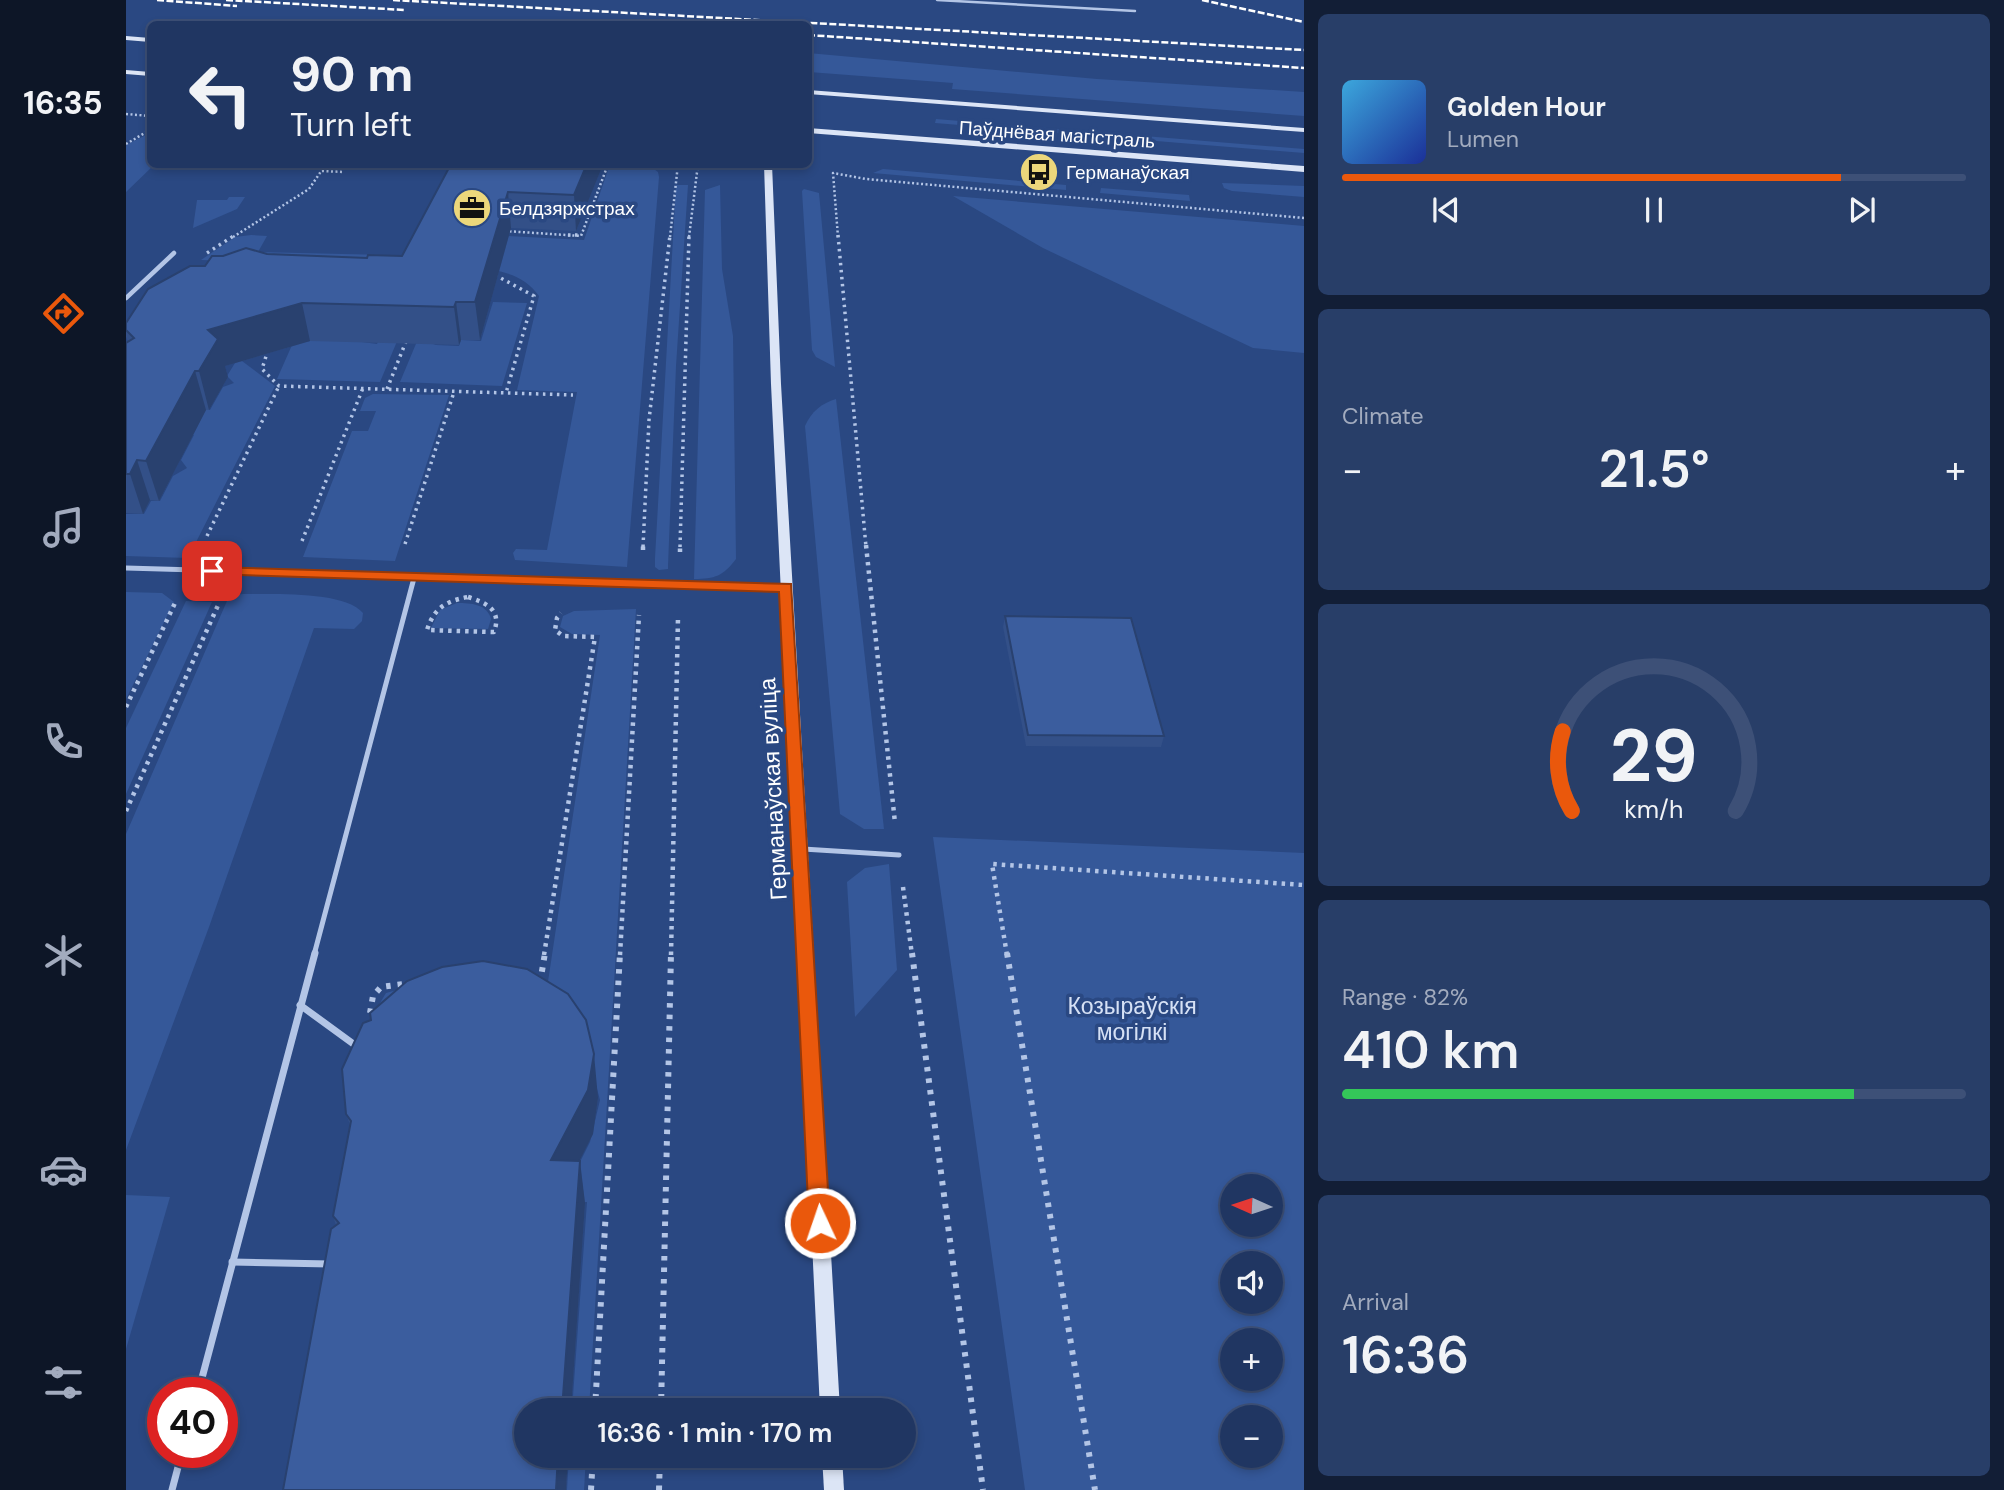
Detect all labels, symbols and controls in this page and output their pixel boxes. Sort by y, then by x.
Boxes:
text: 90 m [290,42,413,106]
icon: left [175,49,266,140]
text: 16:35 [23,82,103,124]
text: Golden Hour [1447,90,1606,124]
text: Turn left [290,104,412,146]
street label: Паўднёвая магістраль [958,115,1156,154]
text: Lumen [1447,124,1519,154]
bus stop icon: Германаўская [1018,151,1060,193]
place label: Германаўская [1066,160,1189,185]
office icon: Белдзяржстрах [451,187,493,229]
icon: previous [1427,191,1465,229]
icon: pause [1635,191,1673,229]
icon: next [1843,191,1881,229]
place label: Белдзяржстрах [499,196,635,221]
icon: directions [39,289,88,338]
text: Climate [1342,401,1424,431]
text: 21.5° [1598,435,1710,503]
text: − [1342,445,1363,495]
text: + [1945,445,1966,495]
icon: music [39,503,88,552]
pin [182,541,242,601]
icon: arrive [193,552,231,590]
street label: Германаўская вуліца [752,677,794,901]
text: 29 [1610,709,1698,804]
icon: phone [39,717,88,766]
text: km/h [1624,793,1684,826]
icon: climate [39,931,88,980]
text: Range · 82% [1342,982,1468,1012]
park label: Козыраўскія могілкі [1067,991,1197,1047]
text: 410 km [1342,1016,1519,1084]
icon: car [39,1145,88,1194]
north arrow [1220,1174,1283,1237]
map controls [1220,1174,1283,1468]
position arrow [783,1186,857,1260]
button: sound [1220,1251,1283,1314]
text: Arrival [1342,1287,1409,1317]
text: 16:36 [1342,1321,1470,1389]
button: + [1220,1328,1283,1391]
icon: filters [39,1358,88,1407]
speed limit sign: 40 [147,1377,238,1468]
button: − [1220,1405,1283,1468]
text: 16:36 · 1 min · 170 m [598,1416,832,1450]

